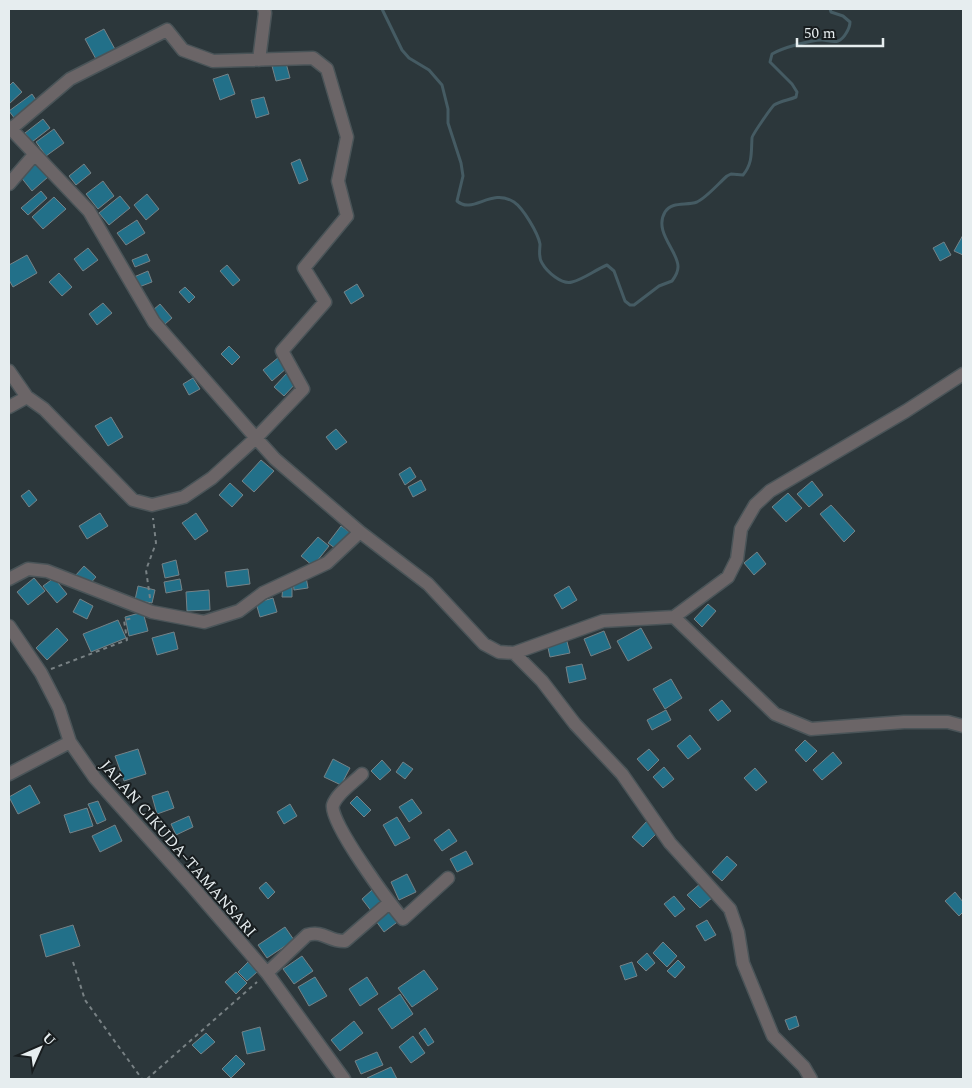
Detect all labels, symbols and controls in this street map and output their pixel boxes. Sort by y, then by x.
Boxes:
scale bar [797,15,883,47]
text: 50 m [804,22,836,45]
street label: JALAN CIKUDA–TAMANSARI [94,755,262,943]
north arrow [15,1023,65,1073]
text: U [37,1028,61,1051]

